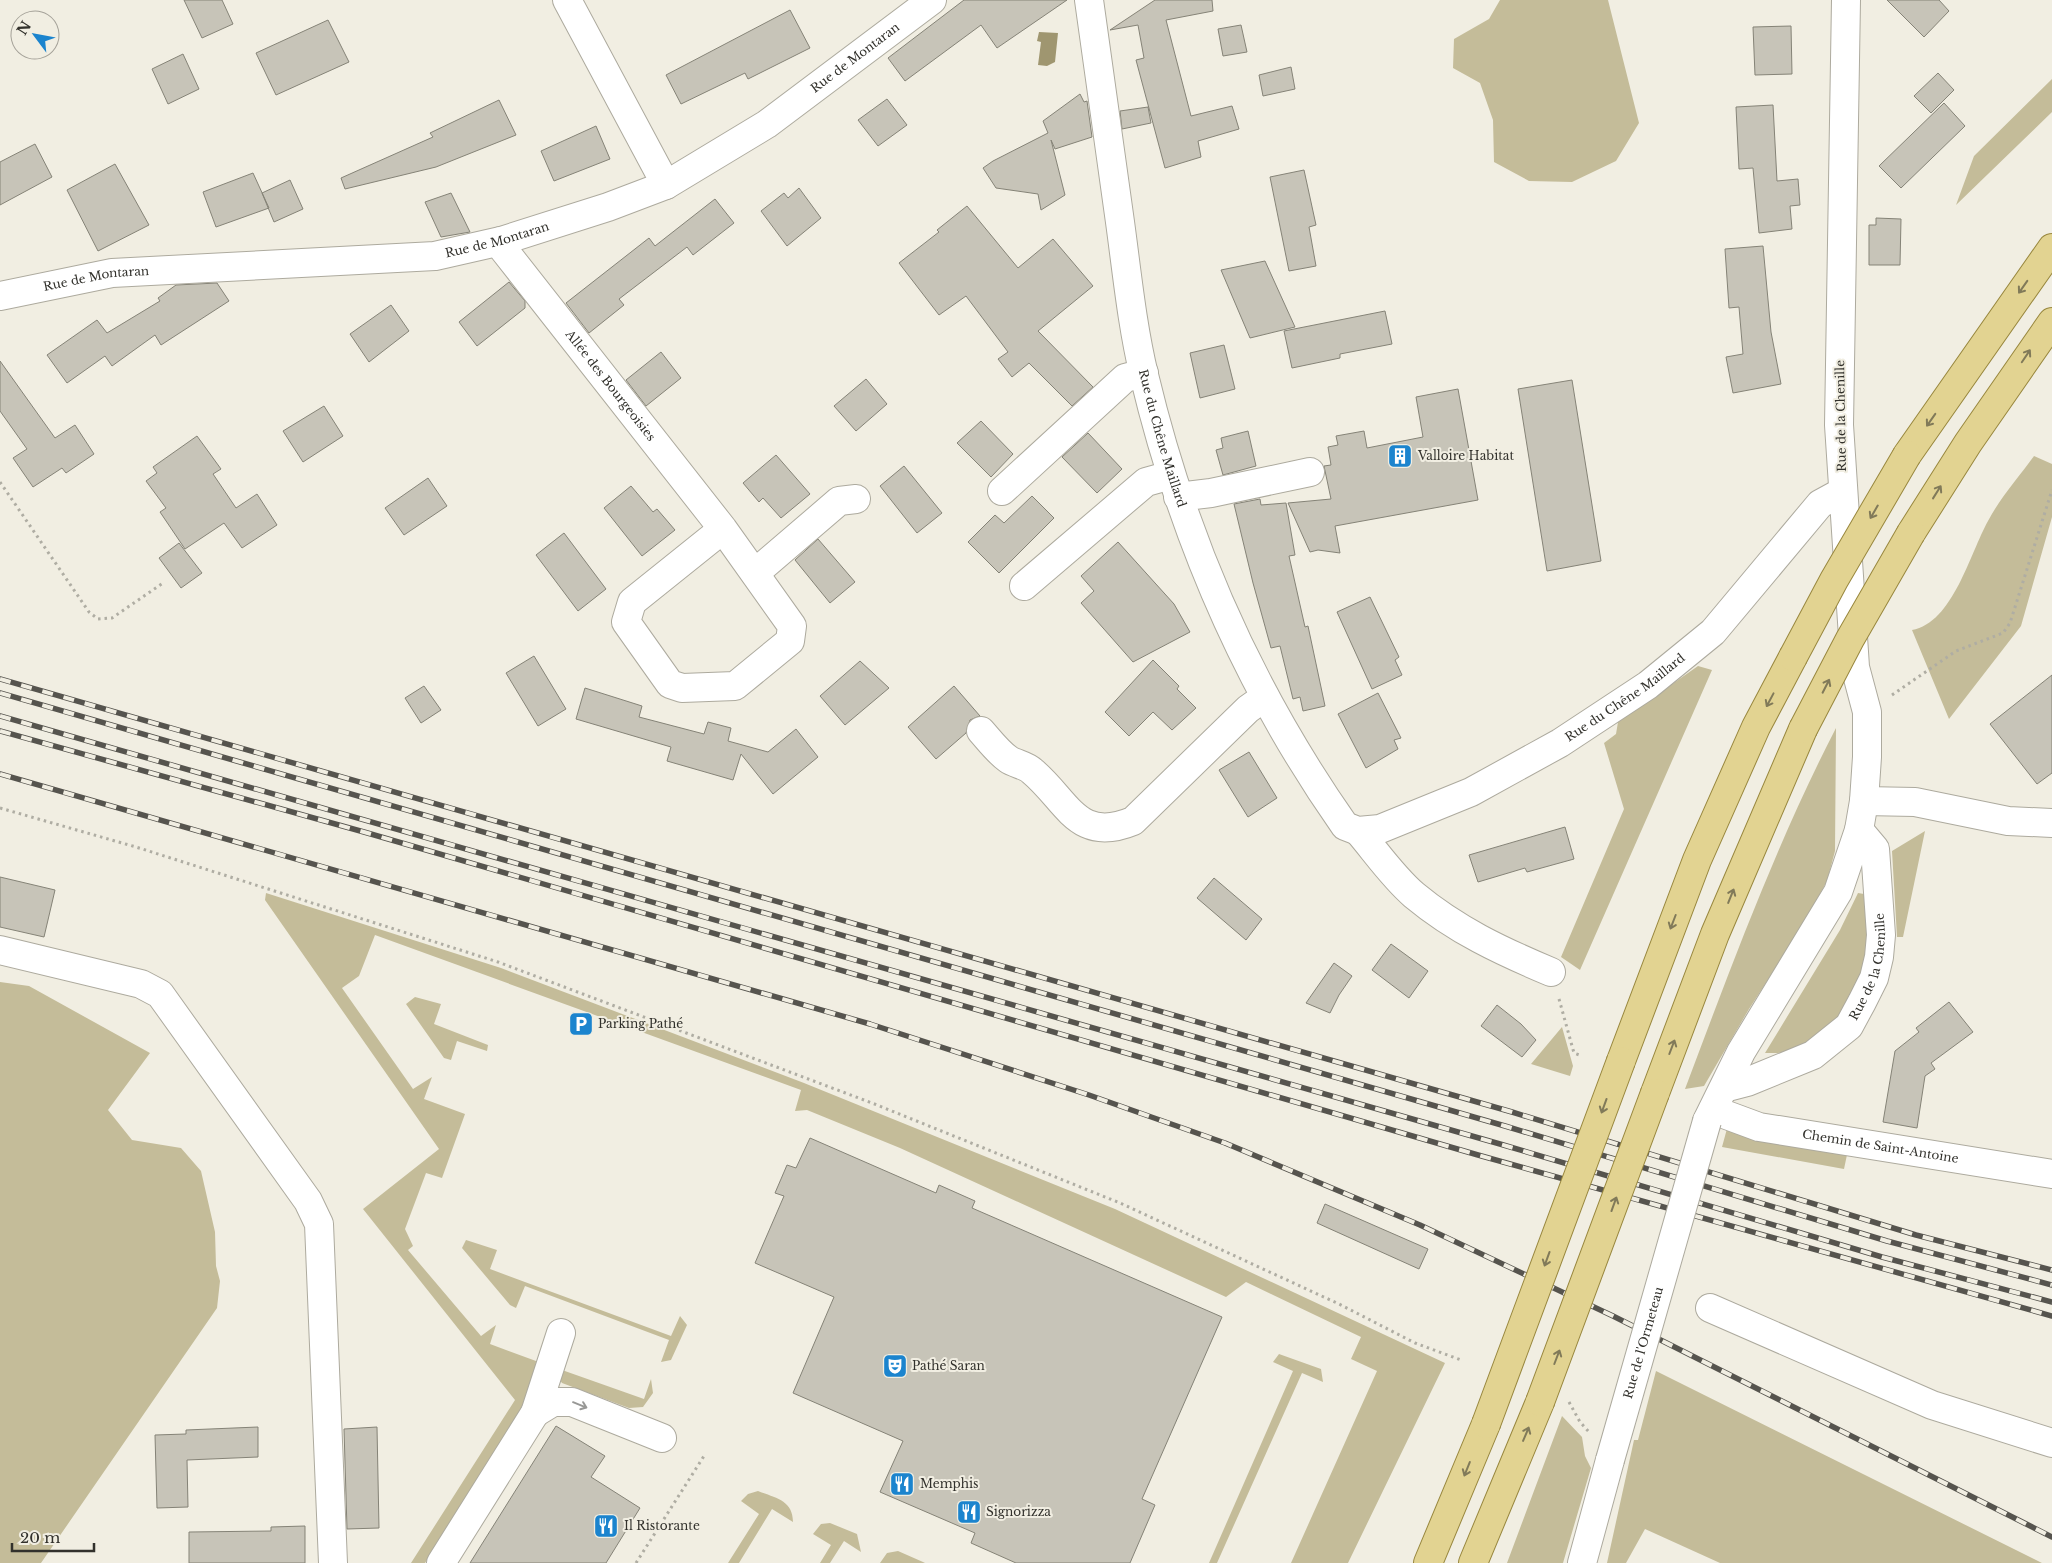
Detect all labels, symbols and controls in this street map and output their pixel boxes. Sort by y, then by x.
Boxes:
north arrow [10,10,60,60]
text: N [13,18,35,38]
street label: Rue de Montaran [808,19,902,96]
street label: Rue de Montaran [444,218,551,260]
street label: Rue de Montaran [42,263,150,294]
one-way arrow [2018,280,2028,294]
street label: Allée des Bourgeoisies [562,326,659,444]
one-way arrow [2021,350,2031,364]
street label: Rue de la Chenille [1832,360,1849,472]
street label: Rue du Chêne Maillard [1136,368,1190,509]
one-way arrow [1926,413,1936,427]
building icon: Valloire Habitat [1387,443,1413,469]
place label: Valloire Habitat [1417,448,1514,463]
one-way arrow [1932,486,1942,500]
one-way arrow [1868,504,1878,519]
street label: Rue du Chêne Maillard [1562,650,1688,745]
one-way arrow [1822,679,1831,694]
one-way arrow [1765,692,1775,707]
one-way arrow [1727,889,1736,904]
one-way arrow [1668,913,1677,929]
street label: Rue de la Chenille [1846,913,1888,1023]
parking icon: Parking Pathé [568,1011,594,1037]
place label: Parking Pathé [598,1016,683,1031]
one-way arrow [1668,1040,1677,1055]
one-way arrow [1599,1098,1608,1113]
street label: Chemin de Saint-Antoine [1801,1126,1960,1166]
one-way arrow [1610,1197,1619,1213]
one-way arrow [1542,1250,1551,1266]
street label: Rue de l'Ormeteau [1620,1285,1666,1400]
one-way arrow [1553,1349,1562,1365]
theatre icon: Pathé Saran [882,1353,908,1379]
place label: Pathé Saran [912,1358,985,1373]
one-way arrow [572,1401,587,1411]
one-way arrow [1522,1427,1532,1442]
one-way arrow [1462,1461,1472,1476]
restaurant icon: Memphis [889,1471,915,1497]
place label: Memphis [920,1476,978,1491]
restaurant icon: Signorizza [956,1499,982,1525]
place label: Signorizza [986,1504,1051,1519]
restaurant icon: Il Ristorante [593,1513,619,1539]
place label: Il Ristorante [624,1518,700,1533]
scale bar [12,1520,95,1552]
text: 20 m [20,1528,60,1547]

